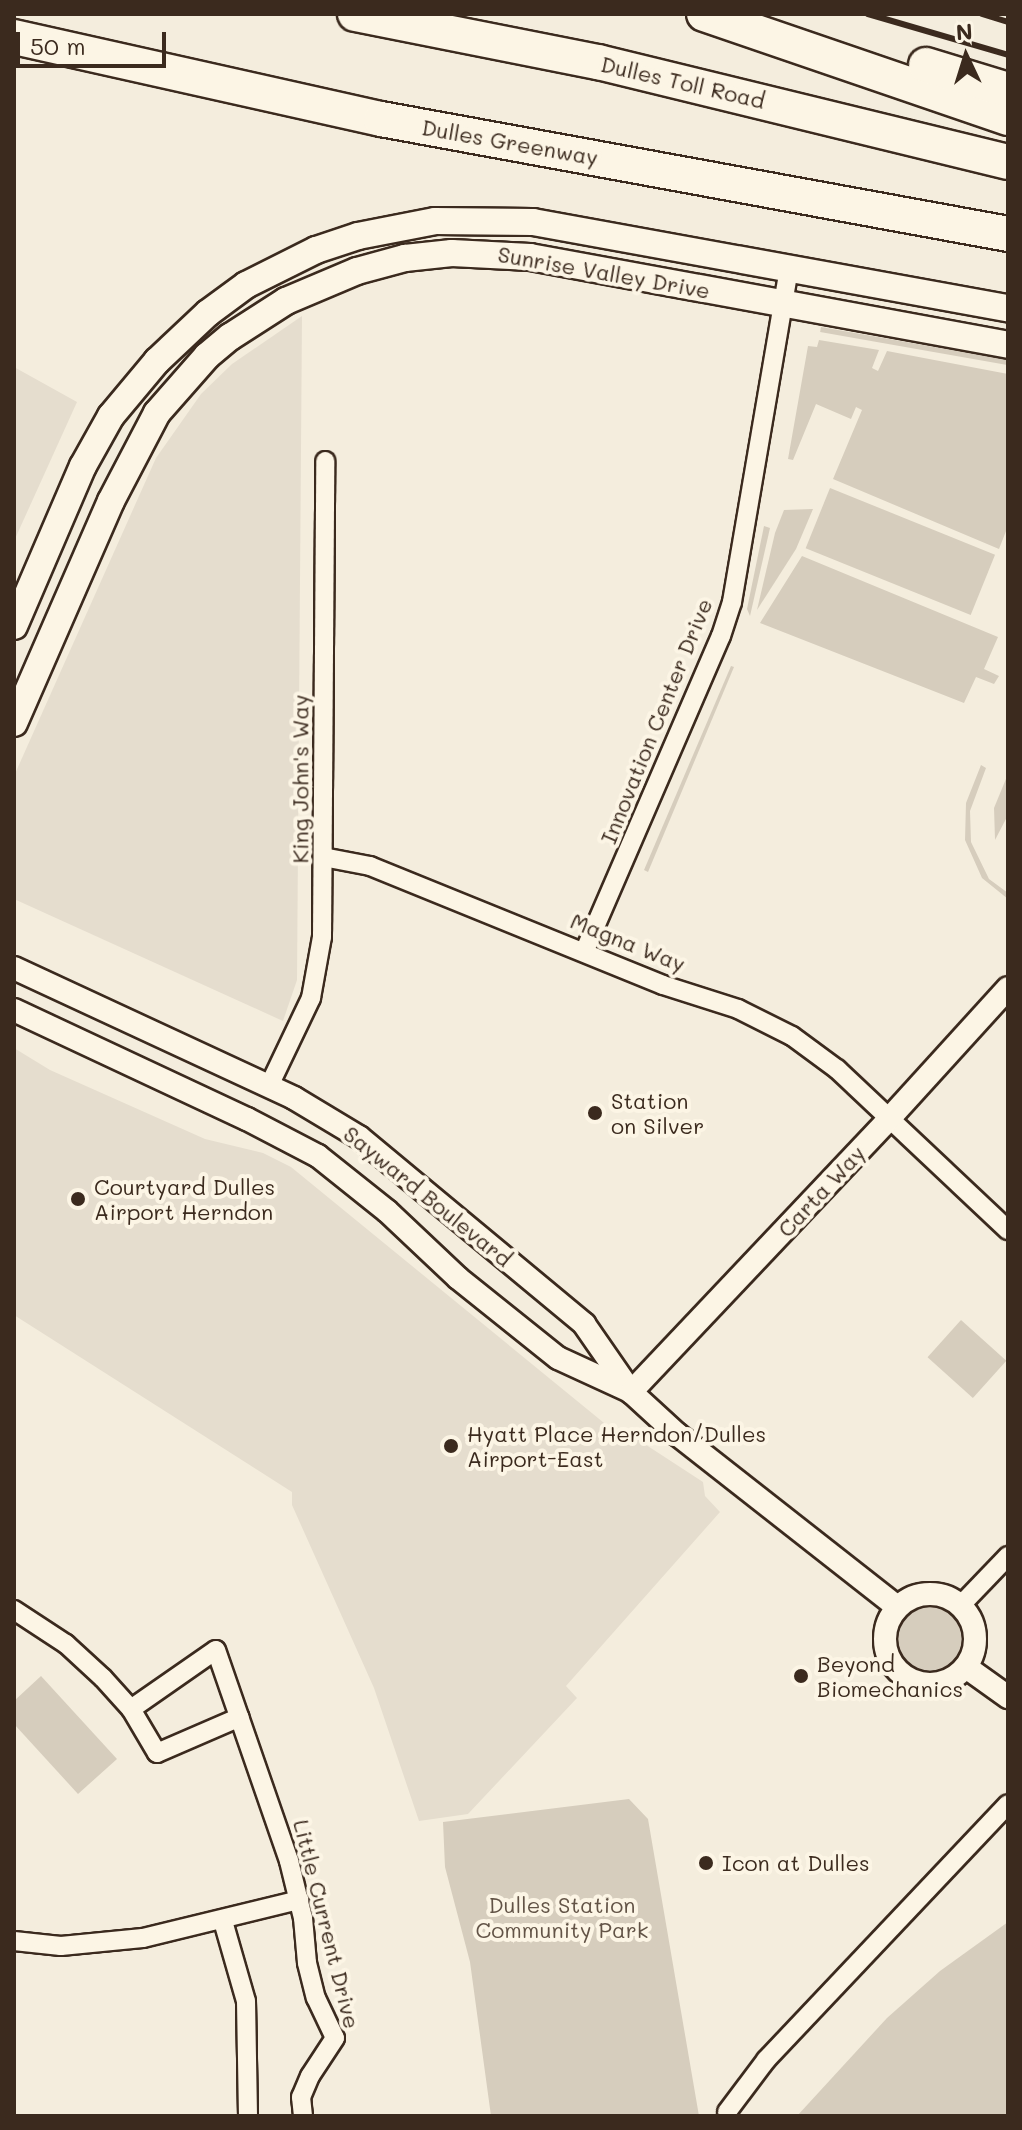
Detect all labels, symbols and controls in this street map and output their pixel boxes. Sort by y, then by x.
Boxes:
scale bar [20,16,170,66]
north arrow [926,16,1006,96]
text: N [955,17,974,47]
text: 50 m [30,30,86,61]
street label: Dulles Toll Road [598,50,768,114]
street label: Dulles Greenway [420,113,600,171]
street label: Sunrise Valley Drive [496,240,712,304]
street label: Innovation Center Drive [595,595,717,847]
street label: King John's Way [287,695,313,863]
street label: Magna Way [567,907,689,977]
place label: Station on Silver [611,1087,704,1138]
marker: Station on Silver [586,1104,604,1122]
street label: Sayward Boulevard [339,1120,517,1272]
street label: Carta Way [772,1140,870,1242]
place label: Courtyard Dulles Airport Herndon [94,1173,275,1224]
marker: Courtyard Dulles Airport Herndon [69,1190,87,1208]
place label: Hyatt Place Herndon/Dulles Airport-East [467,1420,766,1472]
marker: Hyatt Place Herndon/Dulles Airport-East [442,1437,460,1455]
place label: Beyond Biomechanics [817,1650,963,1702]
marker: Beyond Biomechanics [792,1667,810,1685]
street label: Little Current Drive [288,1817,366,2031]
place label: Icon at Dulles [722,1850,870,1876]
marker: Icon at Dulles [697,1854,715,1872]
park label: Dulles Station Community Park [476,1891,648,1942]

